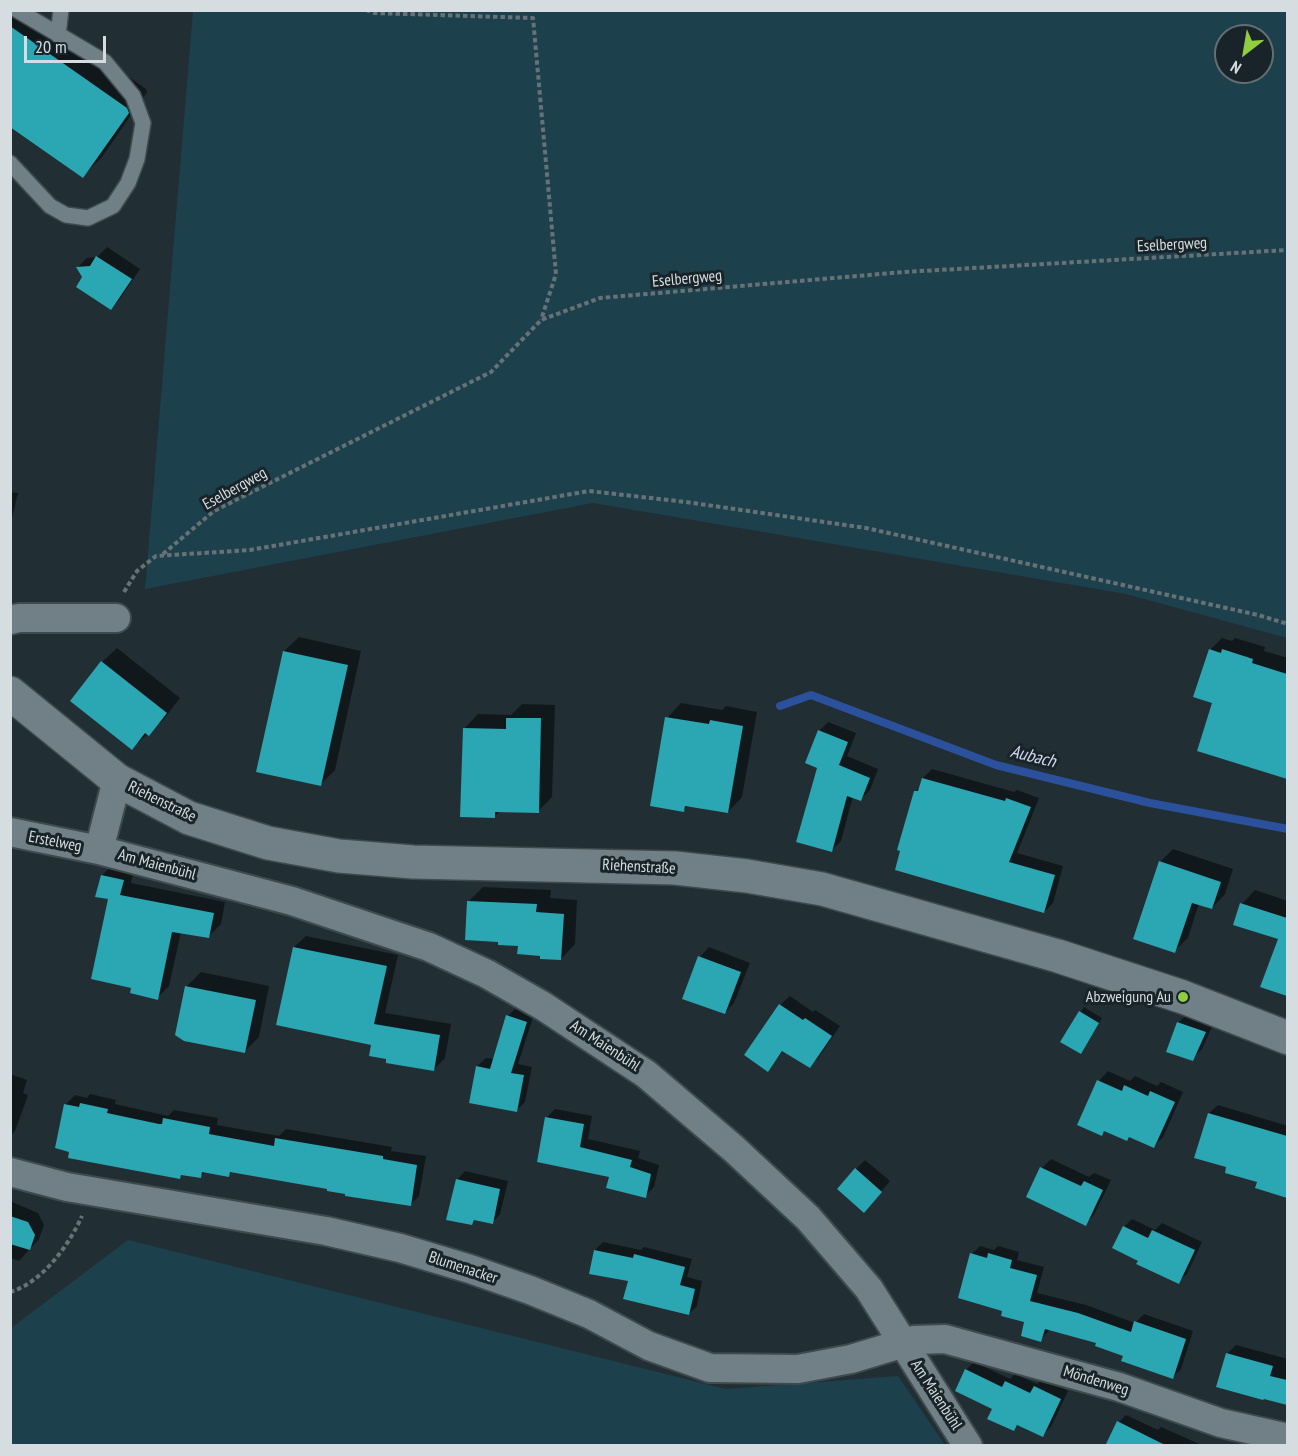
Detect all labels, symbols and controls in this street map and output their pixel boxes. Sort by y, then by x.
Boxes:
scale bar [27,24,110,62]
north arrow [1214,24,1274,84]
text: 20 m [35,35,67,58]
text: N [1227,57,1245,79]
street label: Eselbergweg [1136,234,1208,256]
street label: Eselbergweg [651,266,723,292]
street label: Eselbergweg [200,464,270,514]
water label: Aubach [1008,741,1058,773]
street label: Riehenstraße [125,777,199,827]
street label: Erstelweg [27,827,83,857]
street label: Am Maienbühl [116,845,198,885]
street label: Riehenstraße [602,855,676,879]
place label: Abzweigung Au [1086,987,1171,1007]
marker: Abzweigung Au [1176,990,1190,1004]
street label: Am Maienbühl [566,1016,644,1076]
street label: Blumenacker [426,1248,500,1288]
street label: Am Maienbühl [906,1356,966,1434]
street label: Möndenweg [1061,1362,1131,1400]

